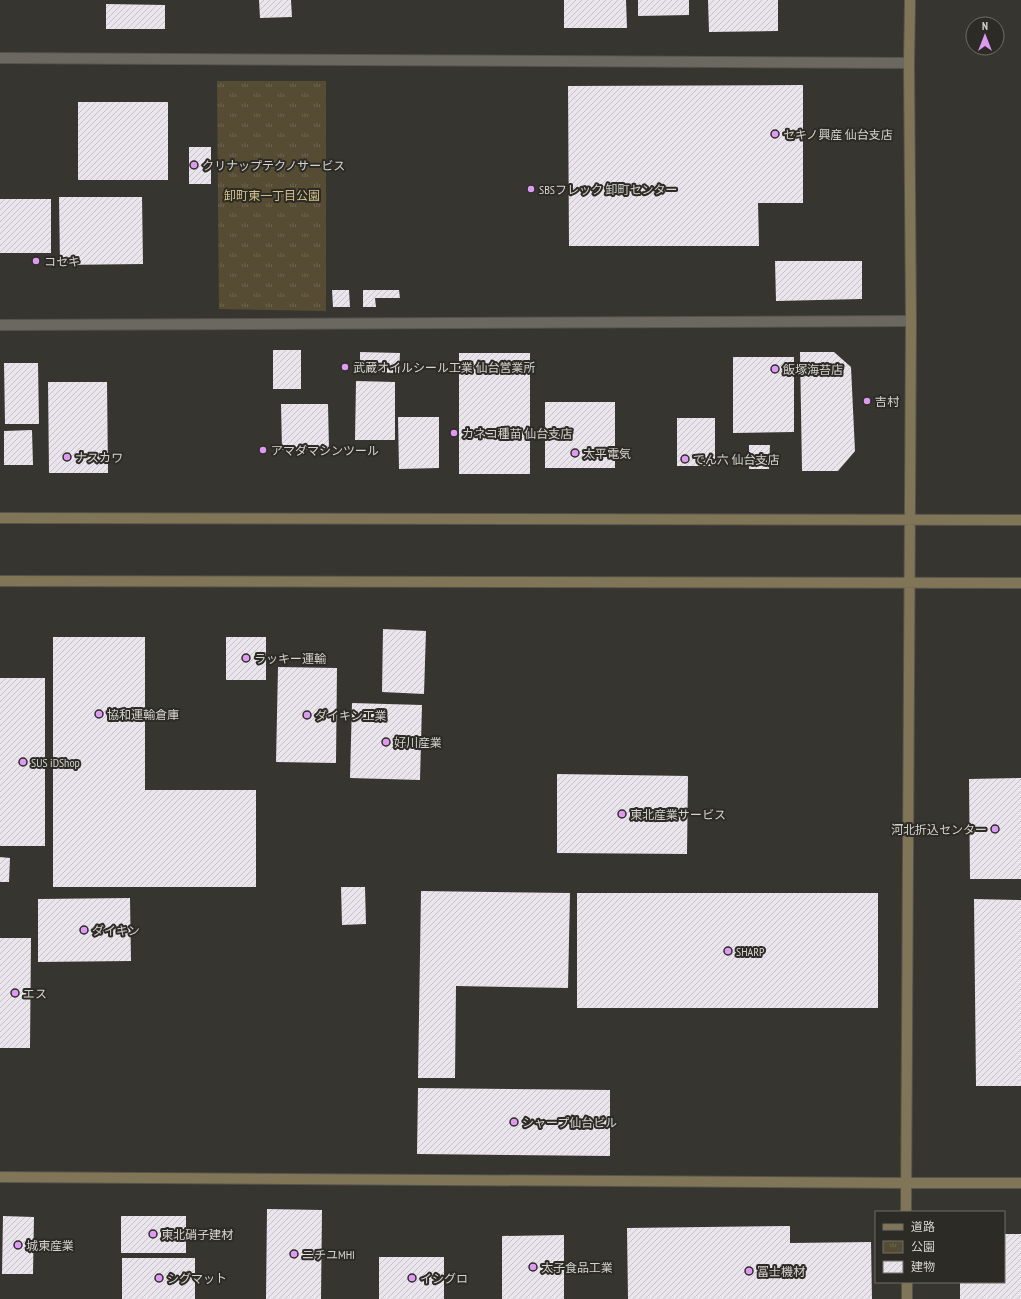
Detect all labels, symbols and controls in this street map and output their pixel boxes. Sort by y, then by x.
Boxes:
north arrow [965,16,1005,56]
text: N [982,19,988,33]
place label: セキノ興産 仙台支店 [783,127,893,142]
marker: セキノ興産 仙台支店 [770,129,780,139]
place label: クリナップテクノサービス [202,158,345,173]
marker: クリナップテクノサービス [189,160,199,170]
place label: SBSフレック 卸町センター [539,182,677,197]
marker: SBSフレック 卸町センター [526,184,536,194]
park label: 卸町東一丁目公園 [224,188,320,203]
place label: コセキ [44,254,80,269]
marker: コセキ [31,256,41,266]
place label: 武蔵オイルシール工業 仙台営業所 [353,360,536,375]
marker: 武蔵オイルシール工業 仙台営業所 [340,362,350,372]
place label: 飯塚海苔店 [783,362,843,377]
marker: 飯塚海苔店 [770,364,780,374]
place label: 吉村 [875,394,900,409]
marker: 吉村 [862,396,872,406]
place label: カネコ種苗 仙台支店 [462,426,572,441]
marker: カネコ種苗 仙台支店 [449,428,459,438]
place label: アマダマシンツール [271,443,379,458]
marker: アマダマシンツール [258,445,268,455]
place label: 太平電気 [583,446,631,461]
marker: 太平電気 [570,448,580,458]
place label: ナスカワ [75,450,123,465]
marker: ナスカワ [62,452,72,462]
place label: でん六 仙台支店 [693,452,780,467]
marker: でん六 仙台支店 [680,454,690,464]
place label: ラッキー運輸 [254,651,326,666]
marker: ラッキー運輸 [241,653,251,663]
place label: 協和運輸倉庫 [107,707,179,722]
place label: ダイキン工業 [315,708,387,723]
marker: 協和運輸倉庫 [94,709,104,719]
marker: ダイキン工業 [302,710,312,720]
place label: 好川産業 [394,735,442,750]
marker: 好川産業 [381,737,391,747]
place label: SUS iDShop [31,755,80,770]
marker: SUS iDShop [18,757,28,767]
place label: 東北産業サービス [630,807,726,822]
marker: 東北産業サービス [617,809,627,819]
place label: 河北折込センター [891,822,987,837]
marker: 河北折込センター [990,824,1000,834]
place label: ダイキン [92,923,140,938]
marker: ダイキン [79,925,89,935]
place label: SHARP [736,944,765,959]
marker: SHARP [723,946,733,956]
place label: エス [23,986,47,1001]
marker: エス [10,988,20,998]
place label: シャープ仙台ビル [522,1115,617,1130]
marker: シャープ仙台ビル [509,1117,519,1127]
legend [875,1211,1005,1283]
text: 道路 [911,1219,935,1234]
place label: 東北硝子建材 [161,1227,233,1242]
marker: 東北硝子建材 [148,1229,158,1239]
place label: 城東産業 [26,1238,74,1253]
text: 公園 [911,1239,935,1254]
marker: 城東産業 [13,1240,23,1250]
place label: ニチユMHI [302,1247,355,1262]
marker: ニチユMHI [289,1249,299,1259]
text: 建物 [911,1259,935,1274]
place label: 太子食品工業 [541,1260,613,1275]
marker: 太子食品工業 [528,1262,538,1272]
place label: 冨士機材 [757,1264,805,1279]
marker: 冨士機材 [744,1266,754,1276]
place label: シグマット [167,1271,227,1286]
place label: イシグロ [420,1271,468,1286]
marker: シグマット [154,1273,164,1283]
marker: イシグロ [407,1273,417,1283]

